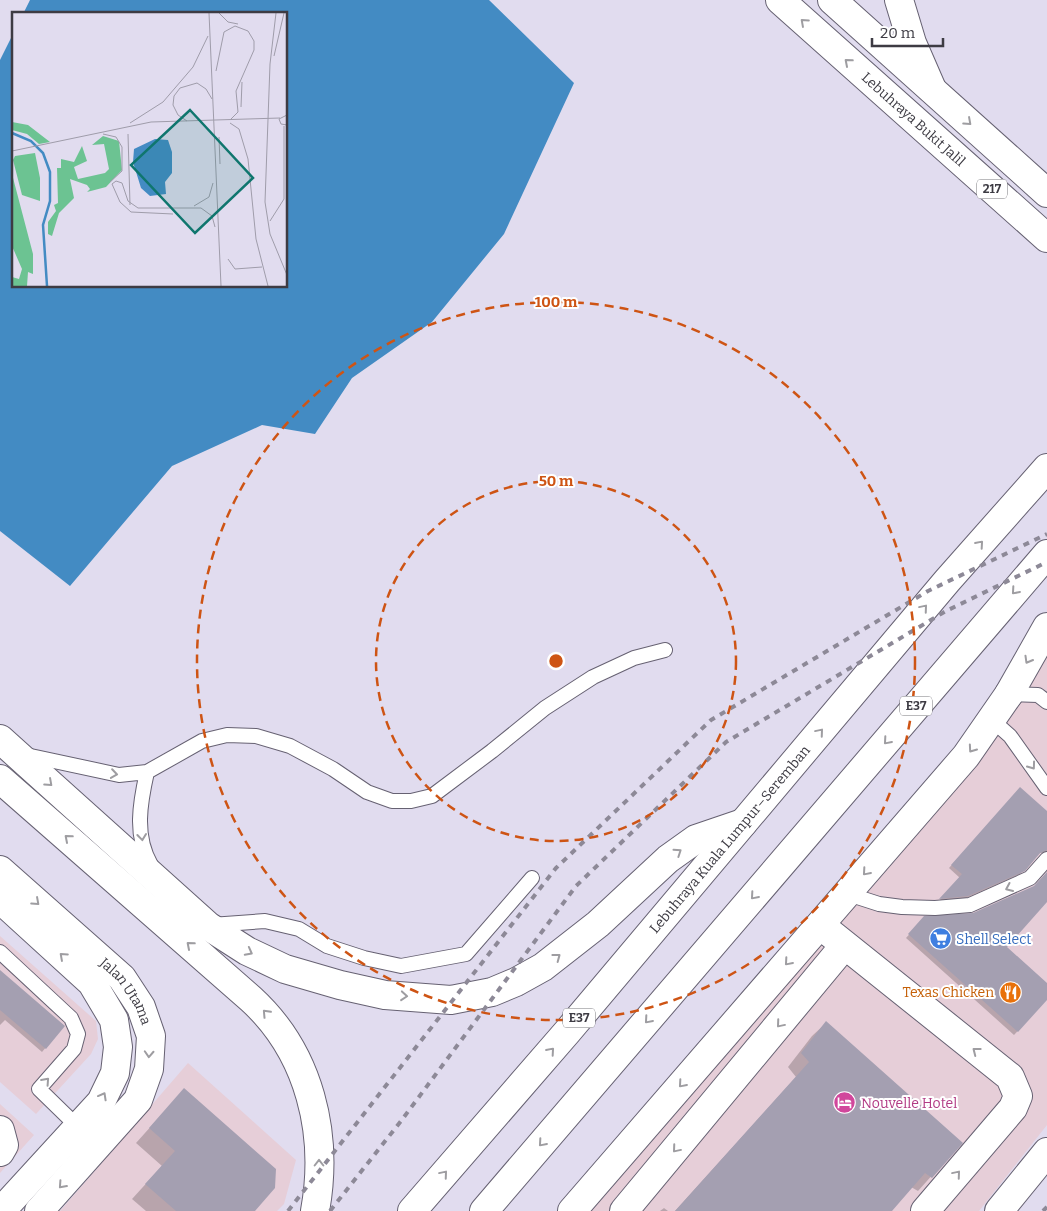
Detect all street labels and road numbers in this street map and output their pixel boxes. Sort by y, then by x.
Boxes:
street label: Lebuhraya Bukit Jalil [858,69,969,170]
road number: 217 [977,180,1007,198]
road number: E37 [900,696,932,716]
street label: Lebuhraya Kuala Lumpur–Seremban [646,742,814,937]
street label: Jalan Utama [96,953,155,1027]
road number: E37 [563,1008,595,1028]

